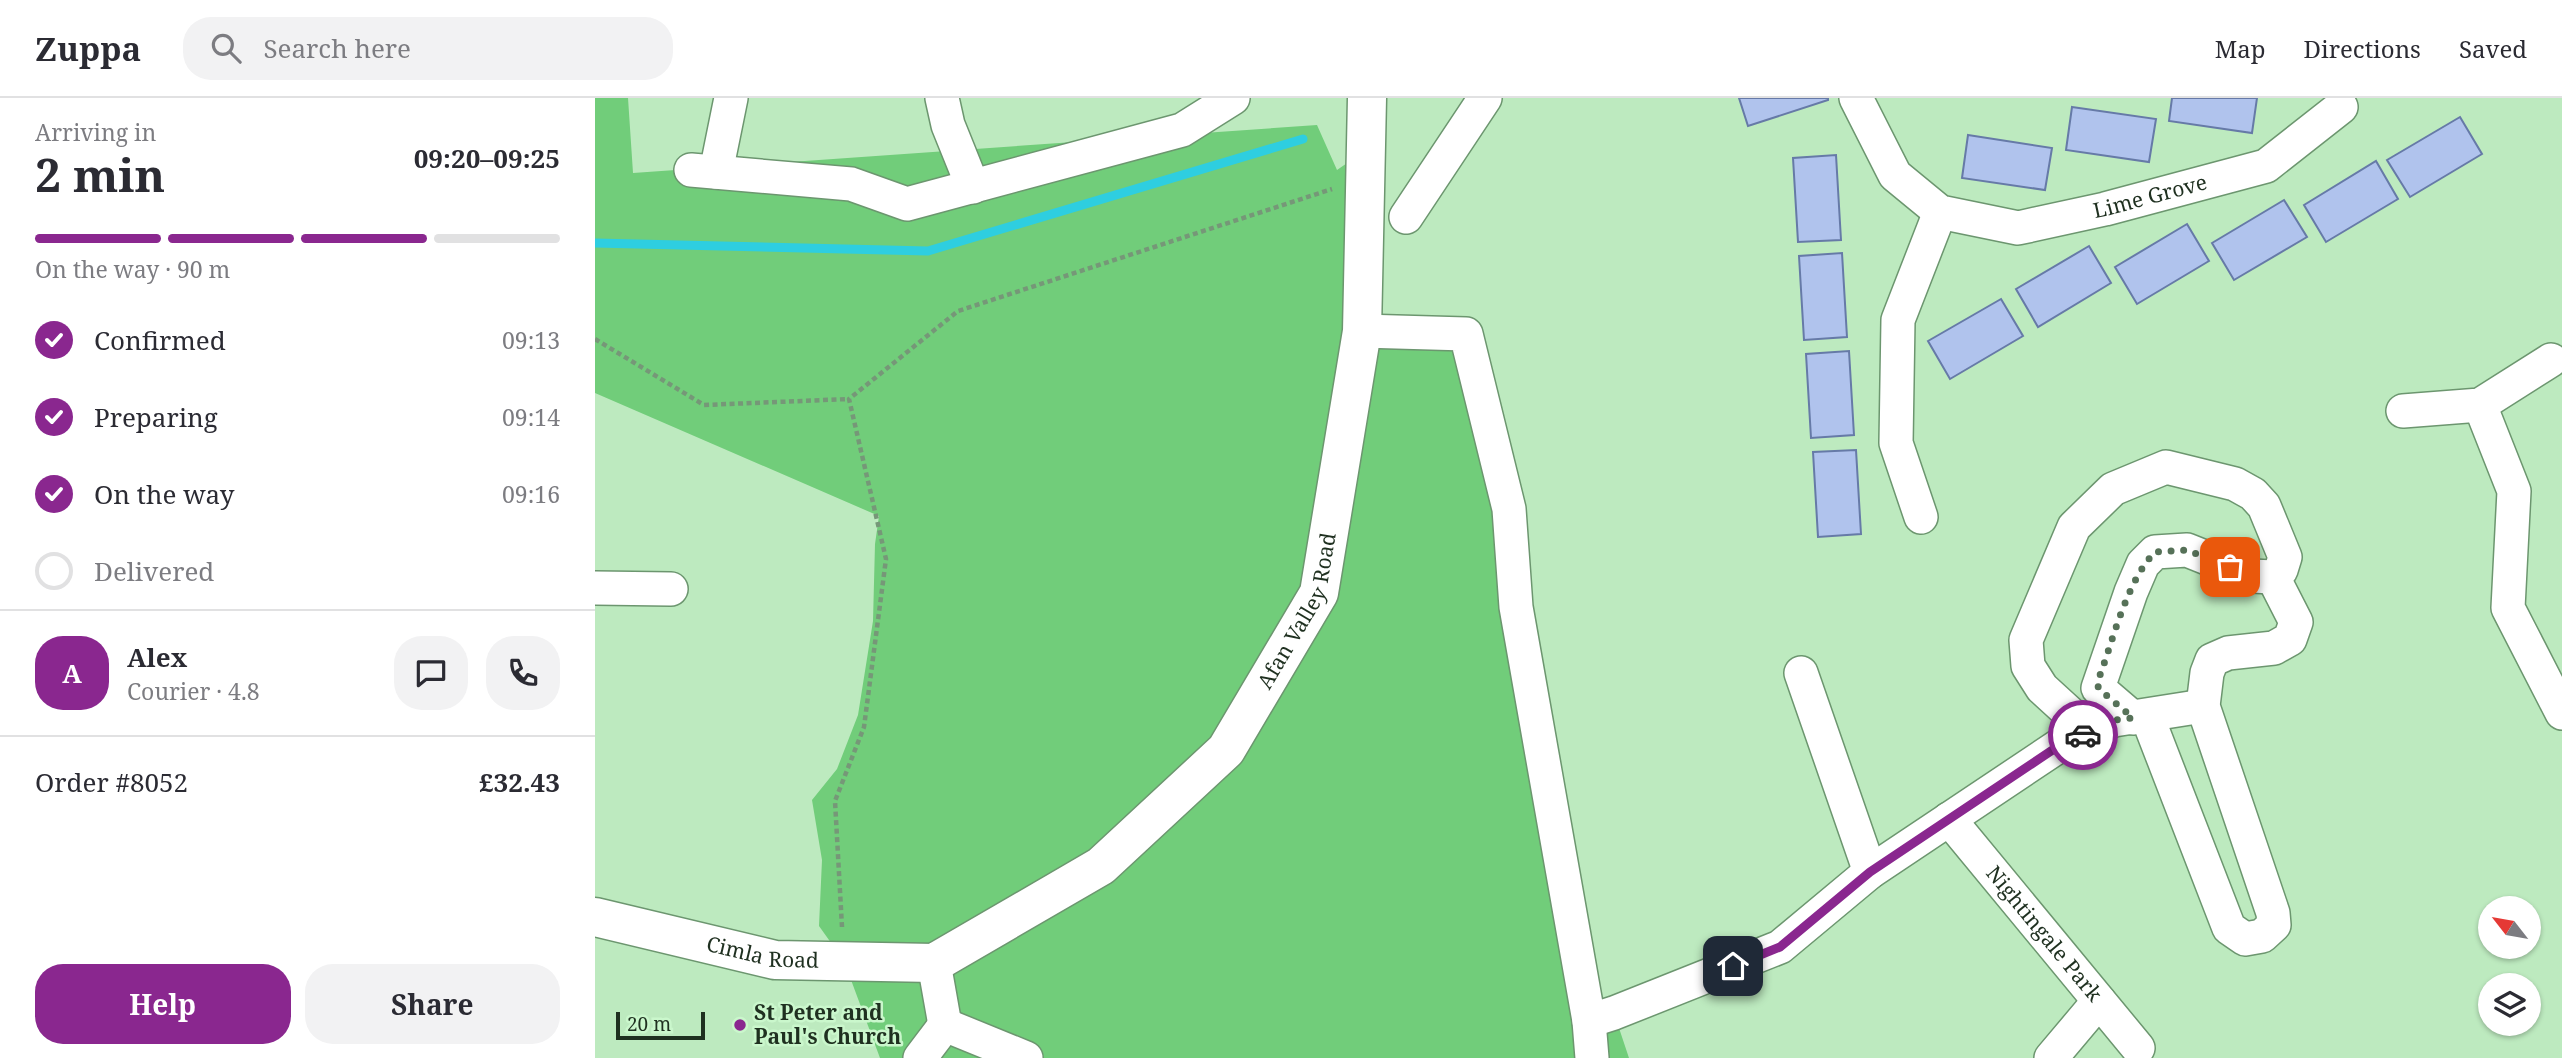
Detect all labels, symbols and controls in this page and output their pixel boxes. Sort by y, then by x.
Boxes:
search box [183,17,673,80]
text: Zuppa [35,26,141,71]
icon: search [207,29,245,67]
text: Search here [263,30,411,66]
text: Map [2215,32,2266,65]
text: Directions [2304,32,2421,65]
text: Saved [2459,32,2527,65]
text: Arriving in [35,116,156,148]
text: 09:20–09:25 [414,140,560,176]
text: 2 min [35,143,165,205]
street label: Lime Grove [2090,167,2210,224]
text: On the way · 90 m [35,253,230,285]
icon: check [35,321,73,359]
text: Confirmed [94,322,226,358]
text: 09:13 [502,324,560,356]
icon: check [35,398,73,436]
text: Preparing [94,399,218,435]
text: 09:14 [502,401,560,433]
icon: check [35,475,73,513]
text: On the way [94,476,234,512]
text: 09:16 [502,478,560,510]
street label: Afan Valley Road [1250,530,1342,694]
pin [2200,537,2260,597]
icon: bag [2211,548,2249,586]
text: Delivered [94,553,214,589]
button: chat [394,636,468,710]
button: phone [486,636,560,710]
text: Alex [127,639,187,675]
text: A [62,655,82,691]
text: Courier · 4.8 [127,675,260,707]
courier [2048,700,2118,770]
icon: car [2064,716,2102,754]
text: Order #8052 [35,764,188,800]
text: £32.43 [479,764,560,800]
street label: Nightingale Park [1980,860,2109,1008]
north arrow [2478,896,2541,959]
map controls [2478,896,2541,1036]
street label: Cimla Road [704,929,819,974]
pin [1703,936,1763,996]
icon: home [1714,947,1752,985]
button: Help [35,964,291,1044]
button: Share [305,964,560,1044]
button: layers [2478,973,2541,1036]
place label: St Peter and Paul's Church [754,998,901,1050]
scale bar [616,1009,705,1041]
text: 20 m [627,1011,671,1037]
marker: St Peter and Paul's Church [732,1017,748,1033]

